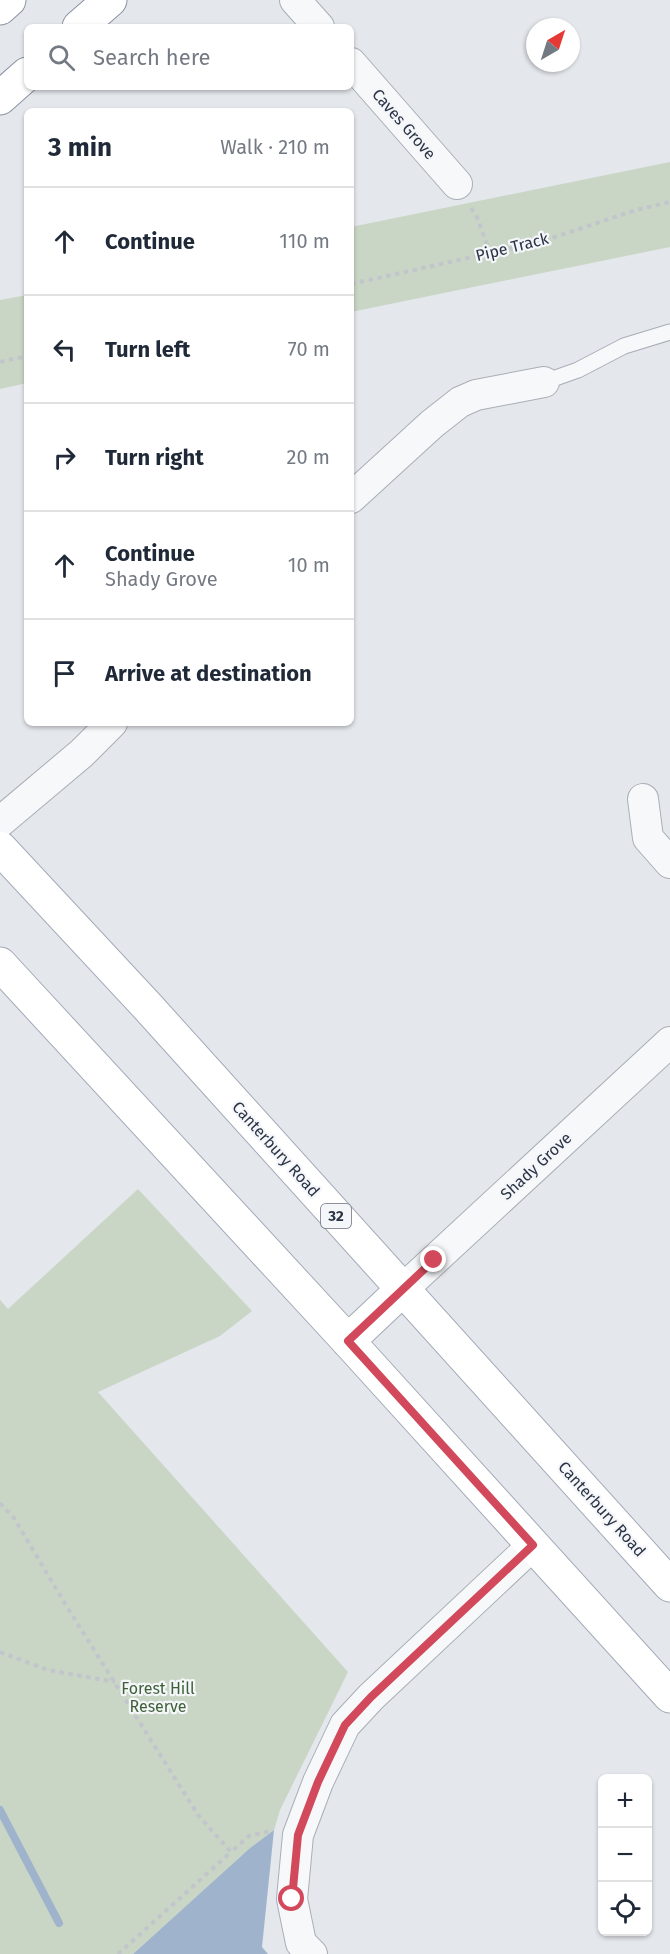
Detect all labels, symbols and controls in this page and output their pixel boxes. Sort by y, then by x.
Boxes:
north arrow [526,18,580,72]
search box [24,24,354,90]
icon: search [45,41,78,74]
text: Search here [93,44,211,71]
street label: Caves Grove [368,85,440,163]
text: 3 min [48,132,112,163]
text: Walk · 210 m [220,135,330,159]
icon: ahead [48,225,81,258]
text: Continue [105,228,195,255]
text: 110 m [279,229,330,253]
street label: Pipe Track [474,229,551,265]
icon: left [48,333,81,366]
text: Turn left [105,336,190,363]
text: 70 m [288,337,330,361]
icon: right [48,441,81,474]
text: Turn right [105,444,204,471]
text: 20 m [287,445,330,469]
text: Continue [105,540,195,567]
icon: ahead [48,549,81,582]
text: 10 m [288,553,330,577]
text: Shady Grove [105,567,218,591]
icon: arrive [48,657,81,690]
text: Arrive at destination [105,660,312,687]
street label: Canterbury Road [228,1098,324,1200]
street label: Shady Grove [497,1128,575,1204]
road number: 32 [321,1204,351,1228]
route end [420,1246,446,1272]
street label: Canterbury Road [554,1458,650,1560]
park label: Forest Hill Reserve [121,1679,195,1716]
map controls [598,1774,652,1936]
button: + [598,1774,652,1828]
button: − [598,1828,652,1882]
button: locate [598,1882,652,1936]
route start [278,1885,304,1911]

